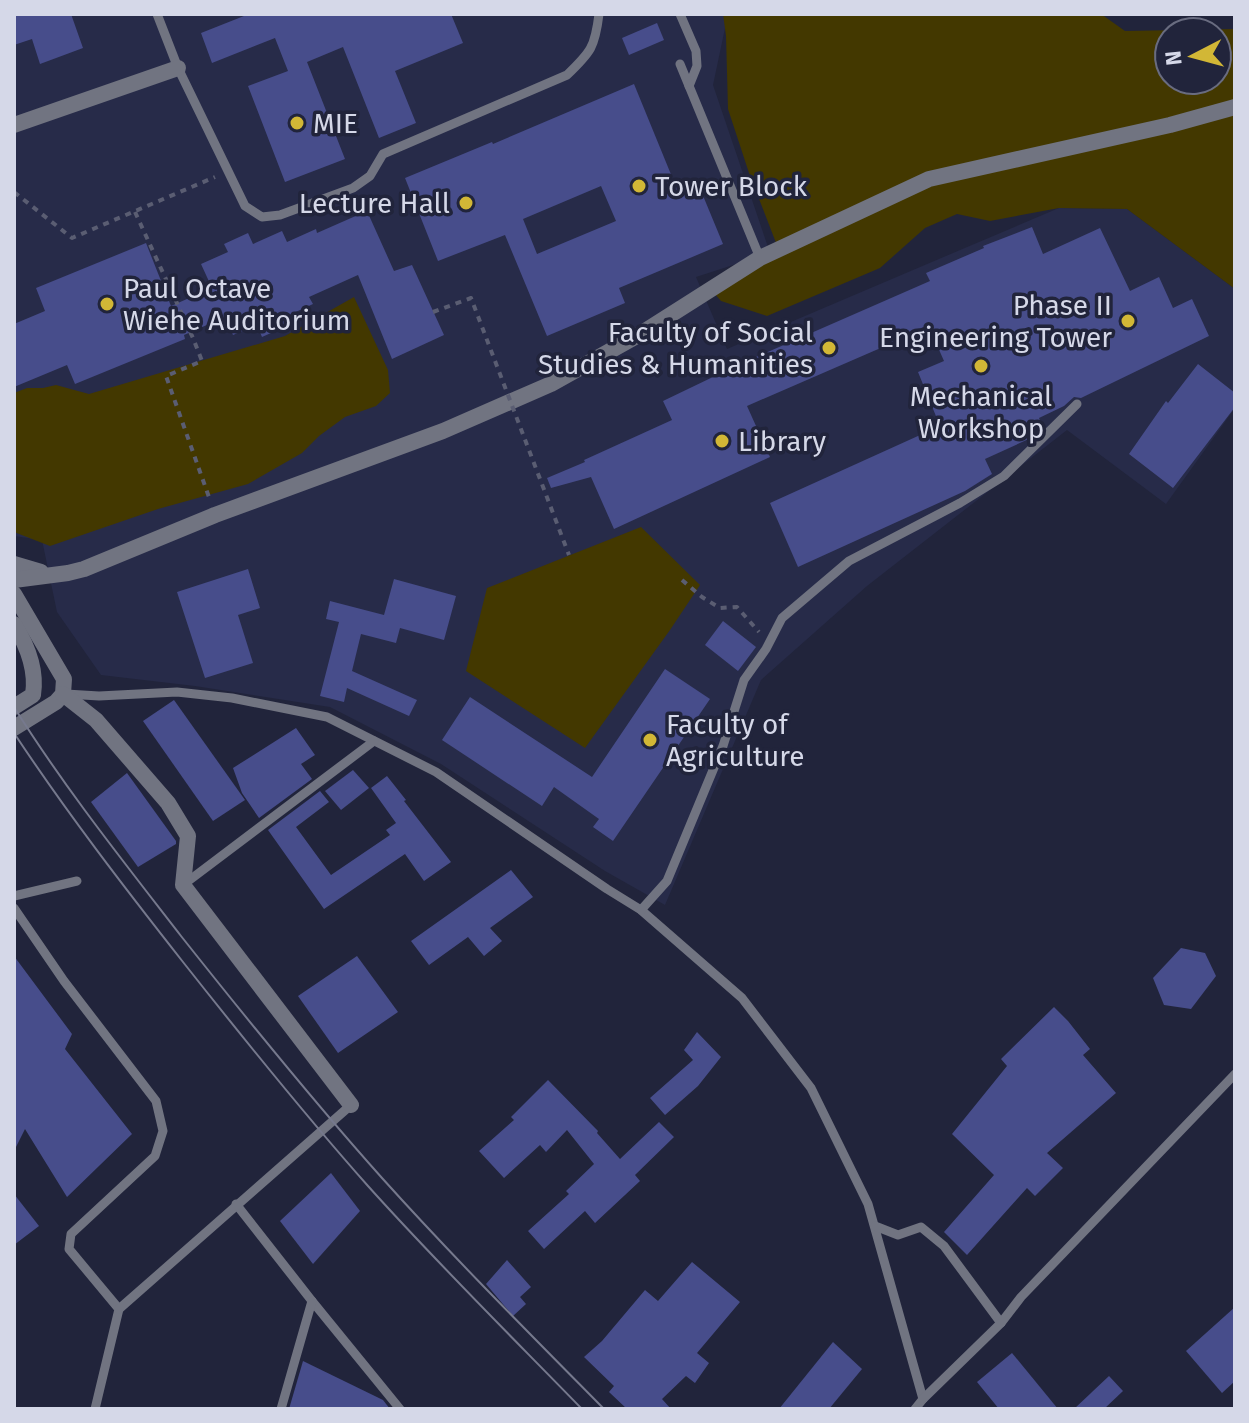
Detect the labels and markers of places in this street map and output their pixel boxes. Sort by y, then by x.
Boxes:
place label: MIE [313,107,358,140]
marker: MIE [288,114,306,132]
place label: Tower Block [655,170,808,203]
marker: Tower Block [630,177,648,195]
place label: Lecture Hall [299,187,450,220]
marker: Lecture Hall [457,194,475,212]
place label: Paul Octave Wiehe Auditorium [123,272,350,337]
place label: Phase II Engineering Tower [879,289,1112,354]
marker: Paul Octave Wiehe Auditorium [98,295,116,313]
marker: Phase II Engineering Tower [1119,312,1137,330]
place label: Faculty of Social Studies & Humanities [538,316,813,381]
marker: Faculty of Social Studies & Humanities [820,339,838,357]
marker: Mechanical Workshop [972,357,990,375]
place label: Mechanical Workshop [910,380,1052,445]
place label: Library [738,425,826,458]
marker: Library [713,432,731,450]
place label: Faculty of Agriculture [666,708,805,773]
marker: Faculty of Agriculture [641,731,659,749]

